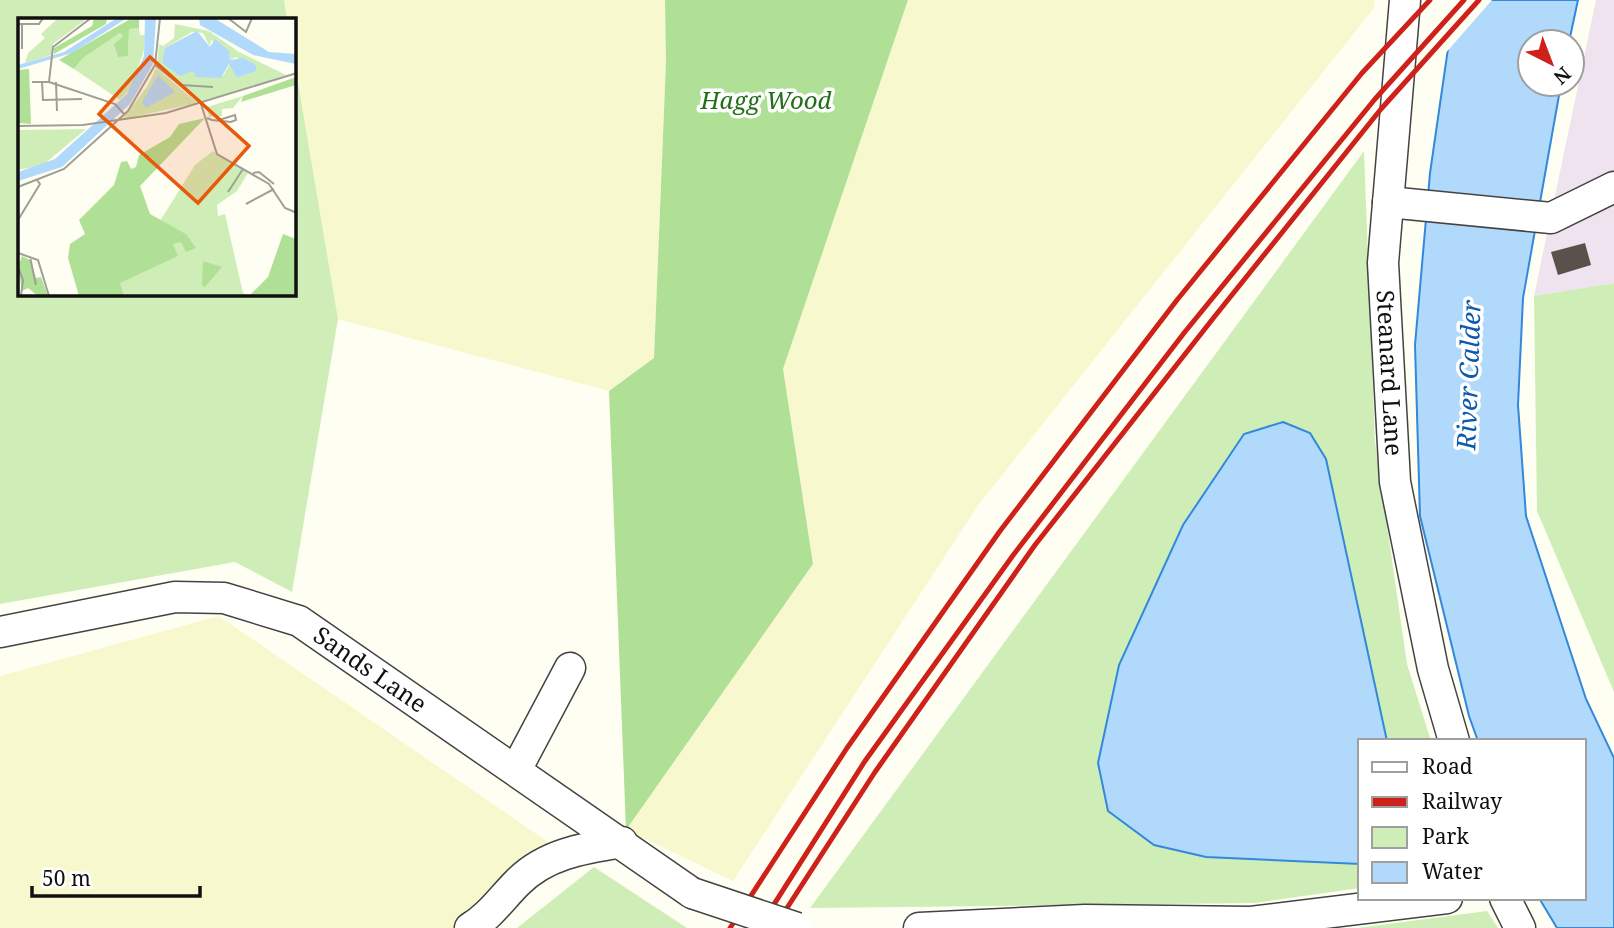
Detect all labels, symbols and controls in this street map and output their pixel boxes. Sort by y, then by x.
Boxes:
inset map [18,18,296,296]
north arrow [1516,28,1586,98]
text: N [1548,61,1577,90]
park label: Hagg Wood [700,83,832,116]
street label: Steanard Lane [1370,289,1412,457]
water label: River Calder [1447,298,1489,452]
street label: Sands Lane [308,618,434,720]
legend [1358,739,1586,900]
text: Road [1422,752,1473,780]
text: Railway [1422,787,1502,815]
text: Park [1422,822,1469,850]
scale bar [32,855,200,899]
text: Water [1422,857,1483,885]
text: 50 m [42,864,91,892]

